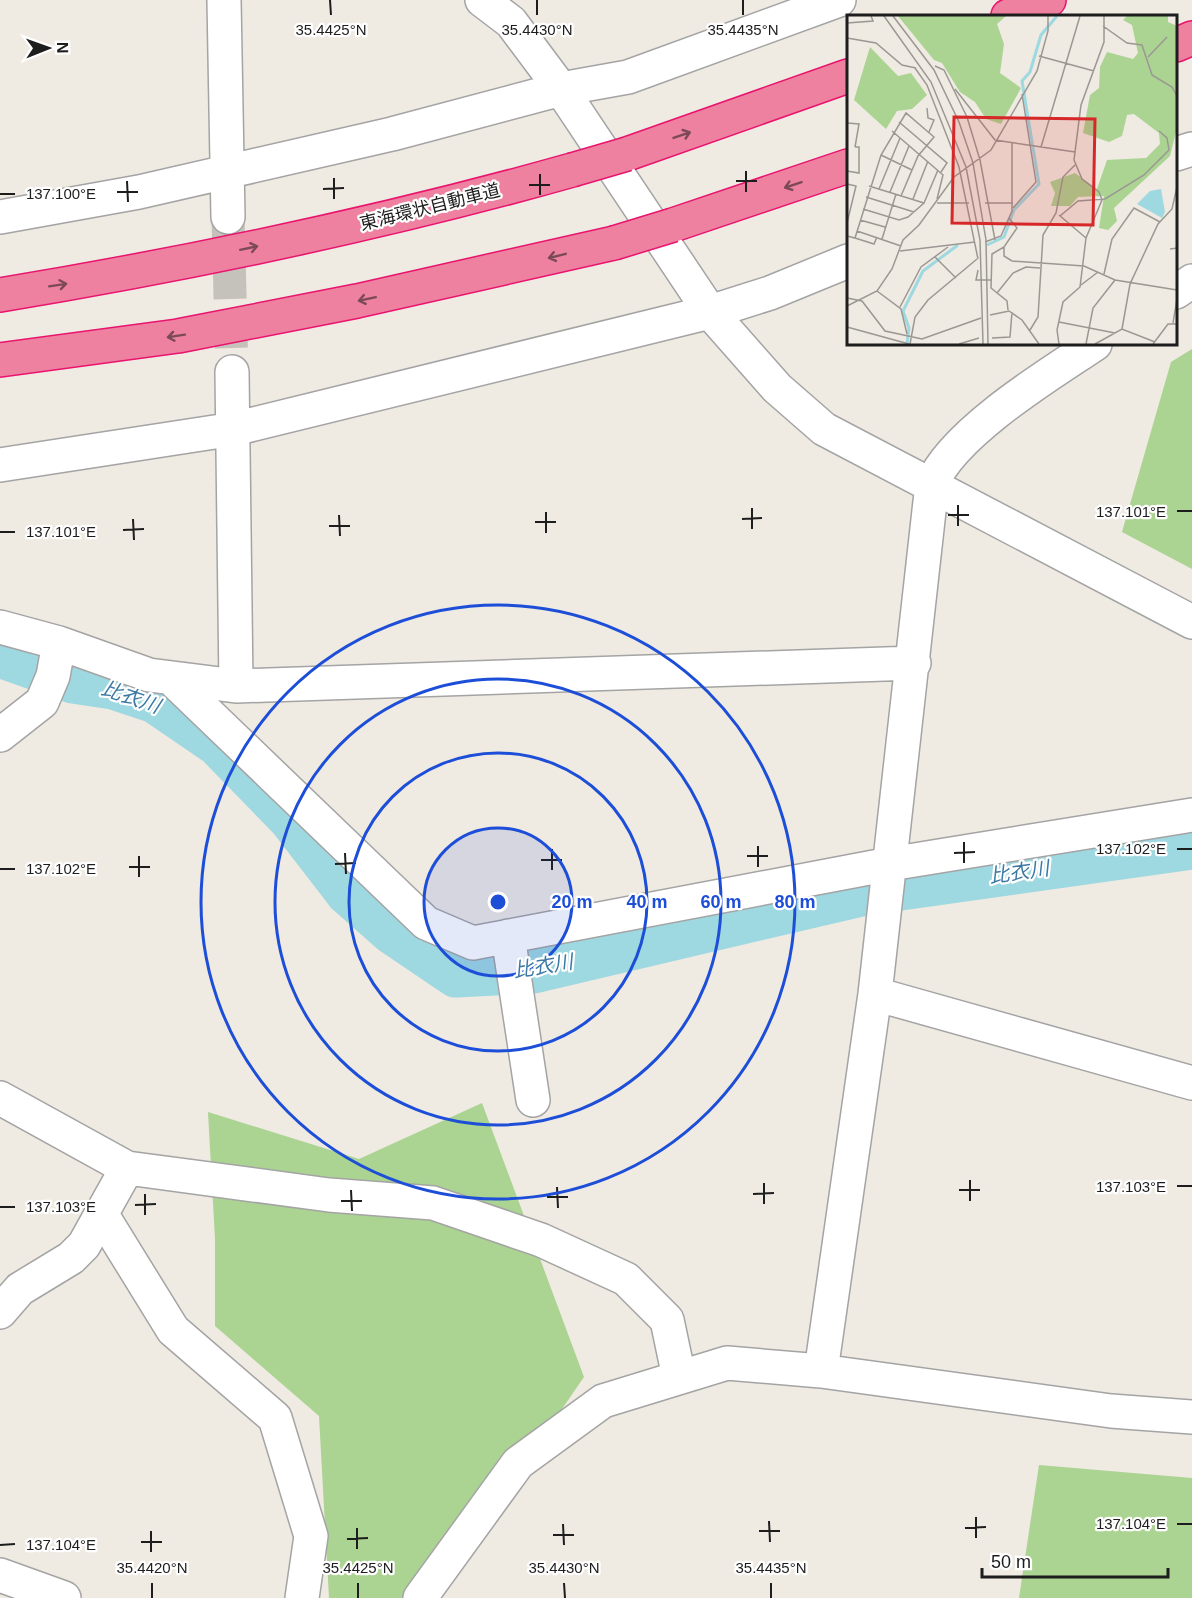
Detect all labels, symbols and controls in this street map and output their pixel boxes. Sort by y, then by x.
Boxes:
inset map [847,15,1177,345]
north arrow [18,18,78,78]
text: 35.4425°N [295,21,367,38]
text: 35.4430°N [501,21,573,38]
text: 35.4435°N [707,21,779,38]
text: N [54,42,71,54]
one-way arrow [672,128,691,139]
street label: 東海環状自動車道 [358,180,502,234]
one-way arrow [784,180,803,191]
text: 137.100°E [26,185,96,202]
one-way arrow [239,242,258,253]
one-way arrow [548,251,567,263]
one-way arrow [47,279,67,290]
one-way arrow [358,293,377,305]
one-way arrow [166,330,186,341]
text: 137.101°E [1096,503,1166,520]
text: 137.101°E [26,523,96,540]
water label: 比衣川 [99,677,165,718]
text: 137.102°E [1096,840,1166,857]
water label: 比衣川 [988,857,1052,887]
text: 137.102°E [26,860,96,877]
centre of rings [488,892,508,912]
text: 20 m [551,892,593,912]
text: 40 m [626,892,668,912]
text: 60 m [700,892,742,912]
text: 80 m [774,892,816,912]
water label: 比衣川 [512,950,576,982]
text: 137.103°E [1096,1178,1166,1195]
text: 137.103°E [26,1198,96,1215]
text: 137.104°E [1096,1515,1166,1532]
text: 137.104°E [26,1536,96,1553]
scale bar [982,1541,1168,1579]
text: 50 m [991,1552,1031,1572]
text: 35.4420°N [116,1559,188,1576]
text: 35.4425°N [322,1559,394,1576]
text: 35.4430°N [528,1559,600,1576]
text: 35.4435°N [735,1559,807,1576]

